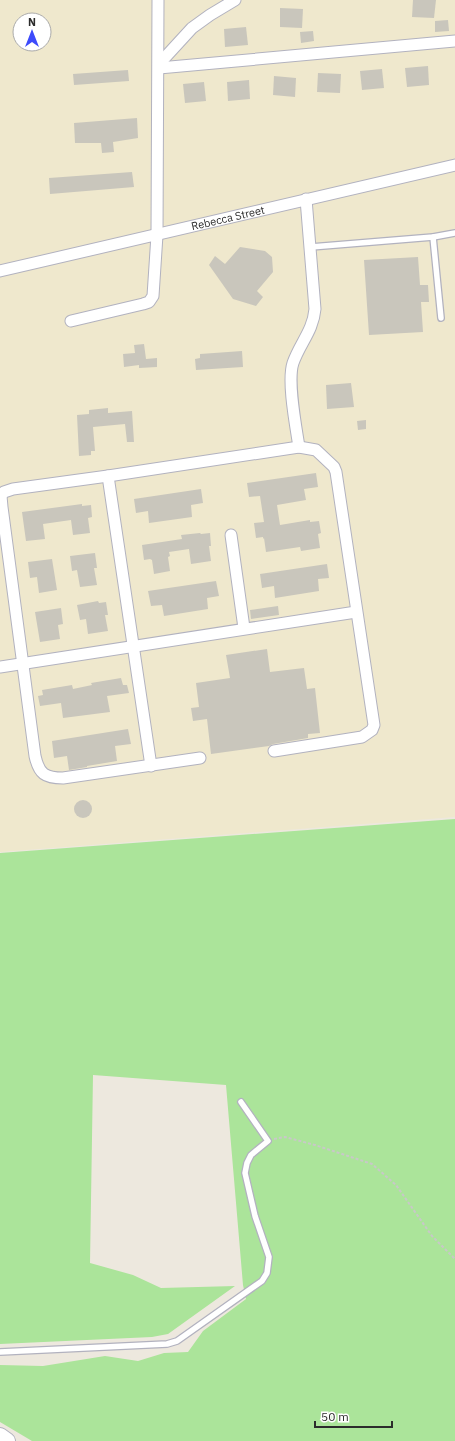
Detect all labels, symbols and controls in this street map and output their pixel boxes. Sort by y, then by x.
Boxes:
north arrow [12,12,52,52]
text: N [28,15,36,29]
street label: Rebecca Street [190,203,266,233]
scale bar [315,1403,392,1429]
text: 50 m [321,1409,349,1424]

